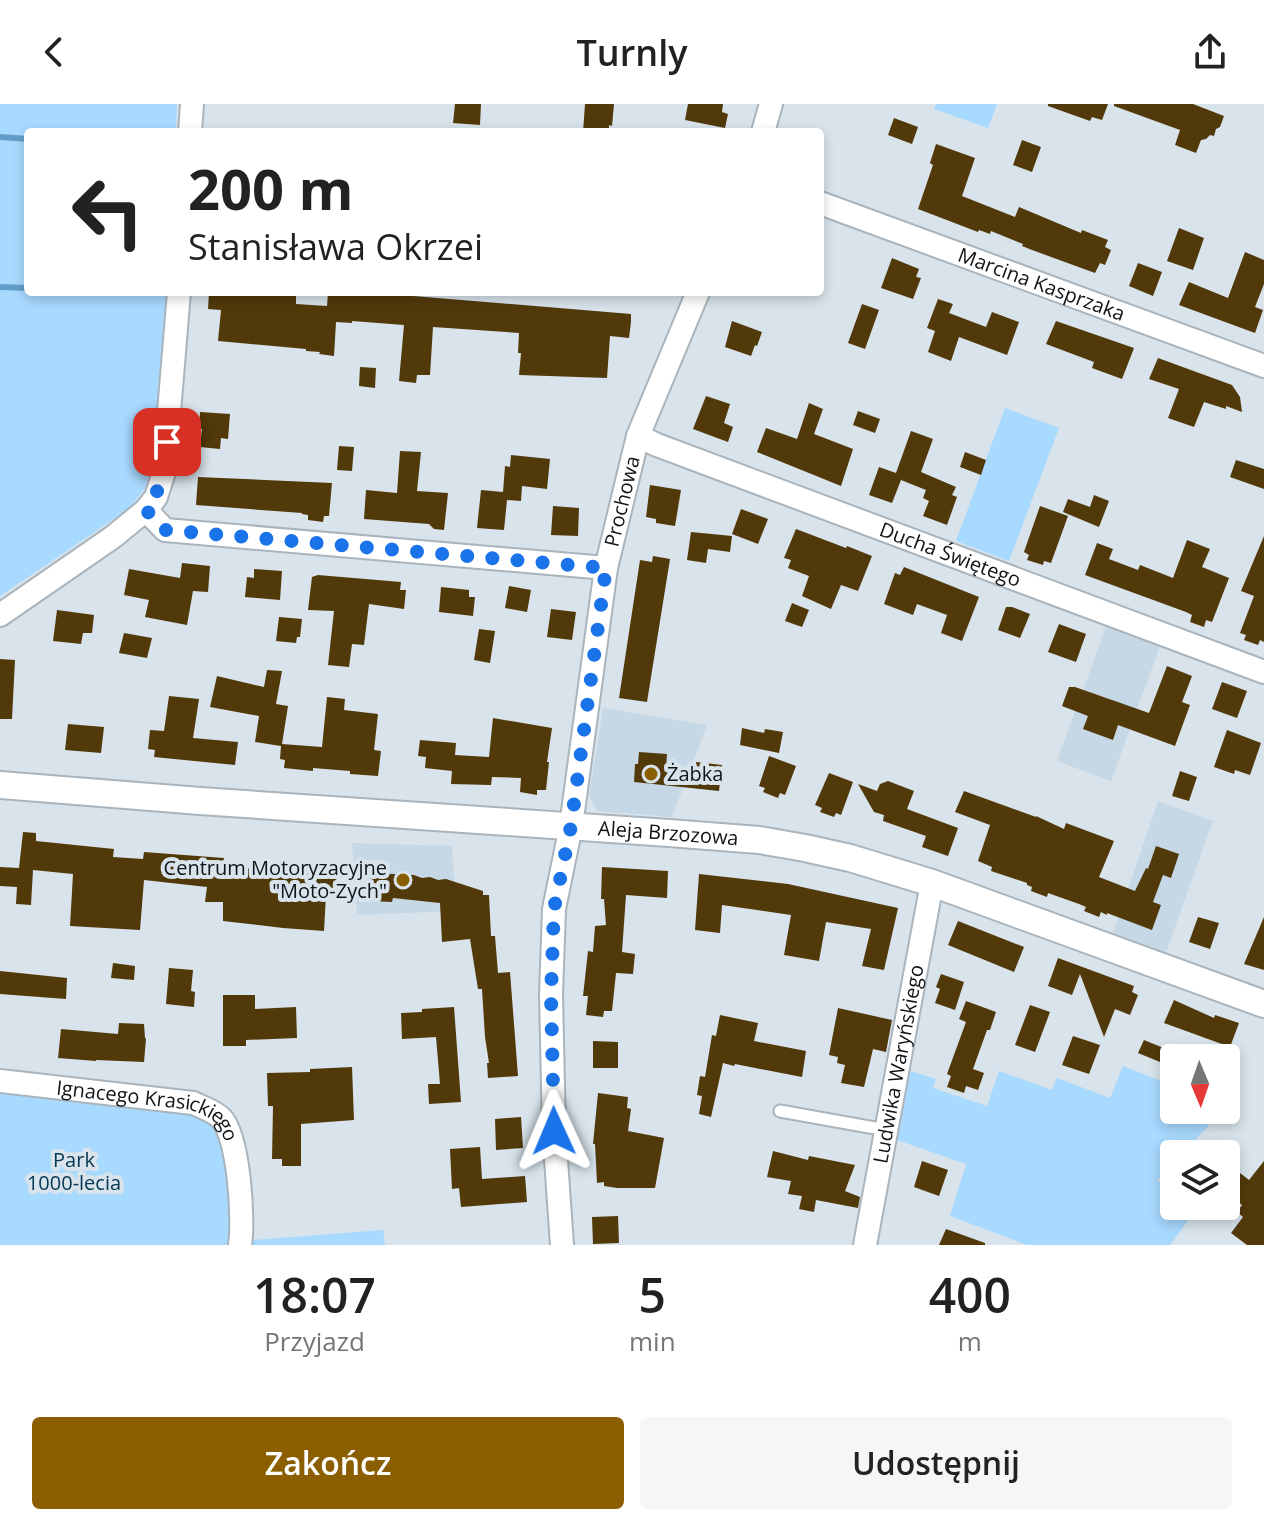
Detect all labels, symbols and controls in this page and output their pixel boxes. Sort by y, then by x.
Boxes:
text: Turnly [577,28,687,77]
icon: back [32,30,76,74]
icon: share [1188,30,1232,74]
text: 200 m [188,150,354,226]
icon: left [56,160,160,264]
text: Stanisława Okrzei [188,222,483,271]
street label: Marcina Kasprzaka [954,241,1129,327]
pin [133,408,201,476]
icon: arrive [145,420,189,464]
street label: Prochowa [598,453,646,550]
street label: Ducha Świętego [876,515,1025,593]
place label: Żabka [667,760,723,787]
marker: Żabka [642,765,660,783]
street label: Aleja Brzozowa [597,814,740,851]
place label: Centrum Motoryzacyjne "Moto-Zych" [164,854,387,904]
marker: Centrum Motoryzacyjne "Moto-Zych" [394,871,412,889]
street label: Ludwika Waryńskiego [866,962,930,1166]
north arrow [1160,1044,1240,1124]
map controls [1160,1044,1240,1220]
street label: Ignacego Krasickiego [55,1074,245,1144]
position arrow [512,1089,596,1173]
button: layers [1160,1140,1240,1220]
park label: Park 1000-lecia [27,1146,121,1196]
text: 18:07 [253,1262,376,1327]
text: 5 [639,1262,666,1327]
text: 400 [929,1262,1011,1327]
text: Przyjazd [264,1323,365,1359]
text: min [629,1323,676,1359]
text: m [958,1323,982,1359]
button: Zakończ [32,1417,624,1509]
button: Udostępnij [640,1417,1232,1509]

